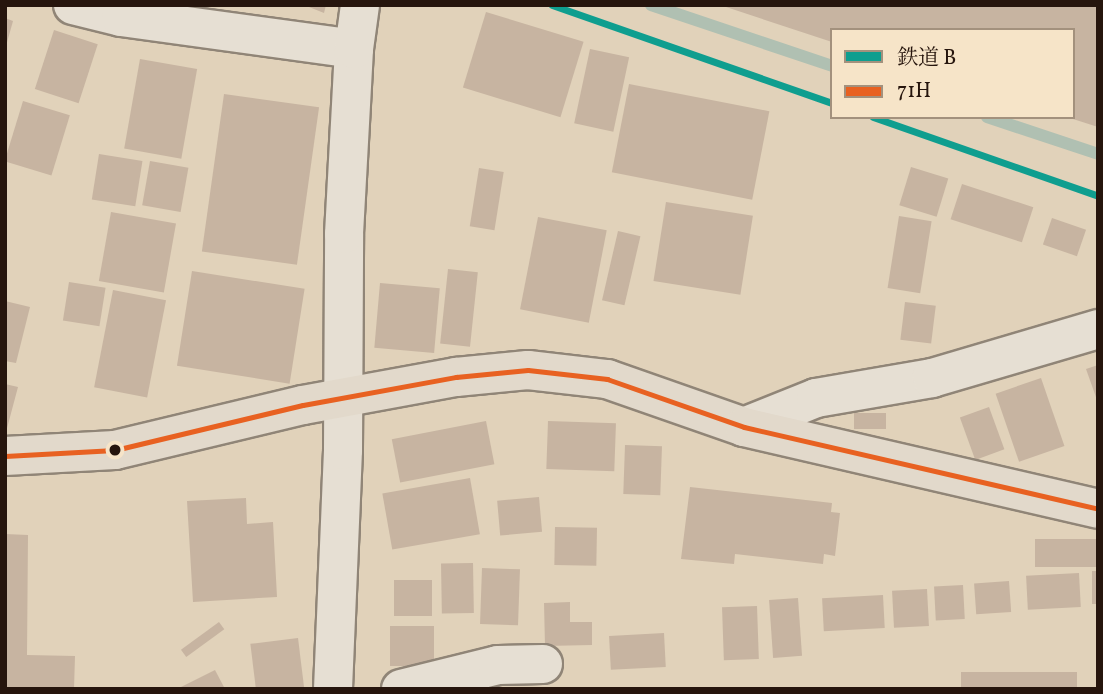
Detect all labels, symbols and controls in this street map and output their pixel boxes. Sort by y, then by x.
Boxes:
legend [830,28,1075,119]
text: 鉄道 B [897,44,956,73]
text: 71H [897,77,931,106]
unlabelled marker [108,443,122,457]

